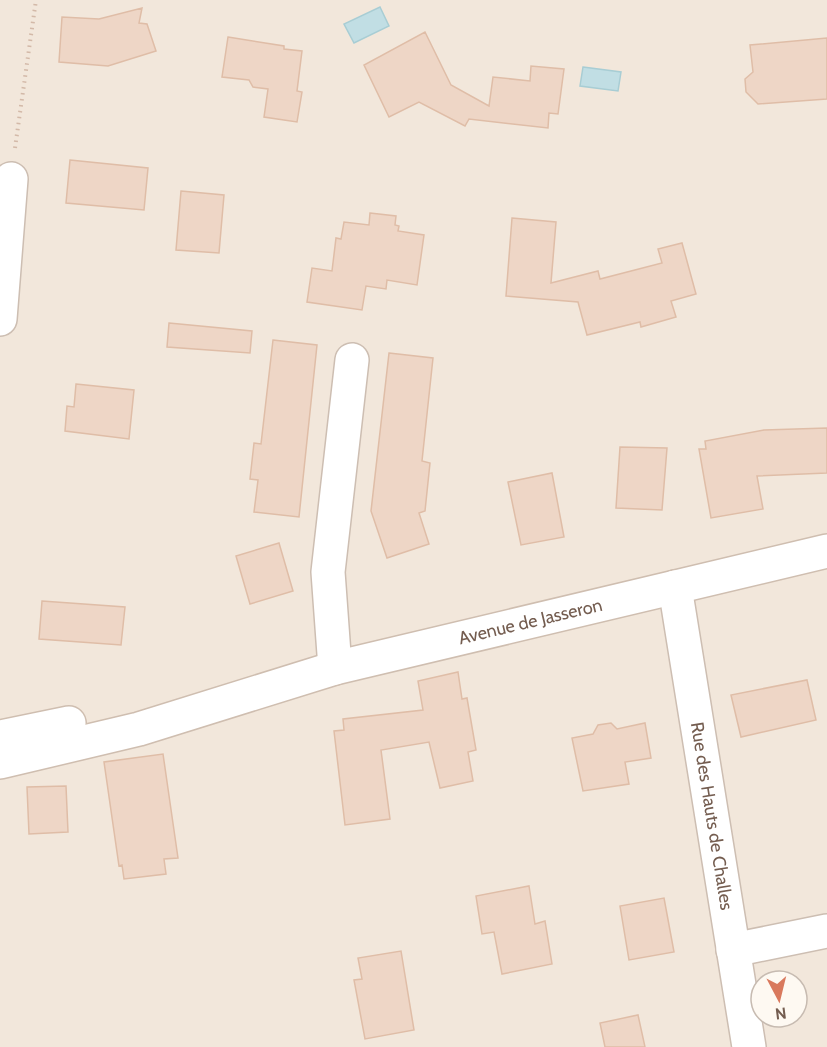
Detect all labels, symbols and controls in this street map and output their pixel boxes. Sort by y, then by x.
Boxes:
street label: Avenue de Jasseron [456,594,605,649]
street label: Rue des Hauts de Challes [686,720,738,912]
north arrow [749,969,809,1029]
text: N [774,1003,788,1024]

